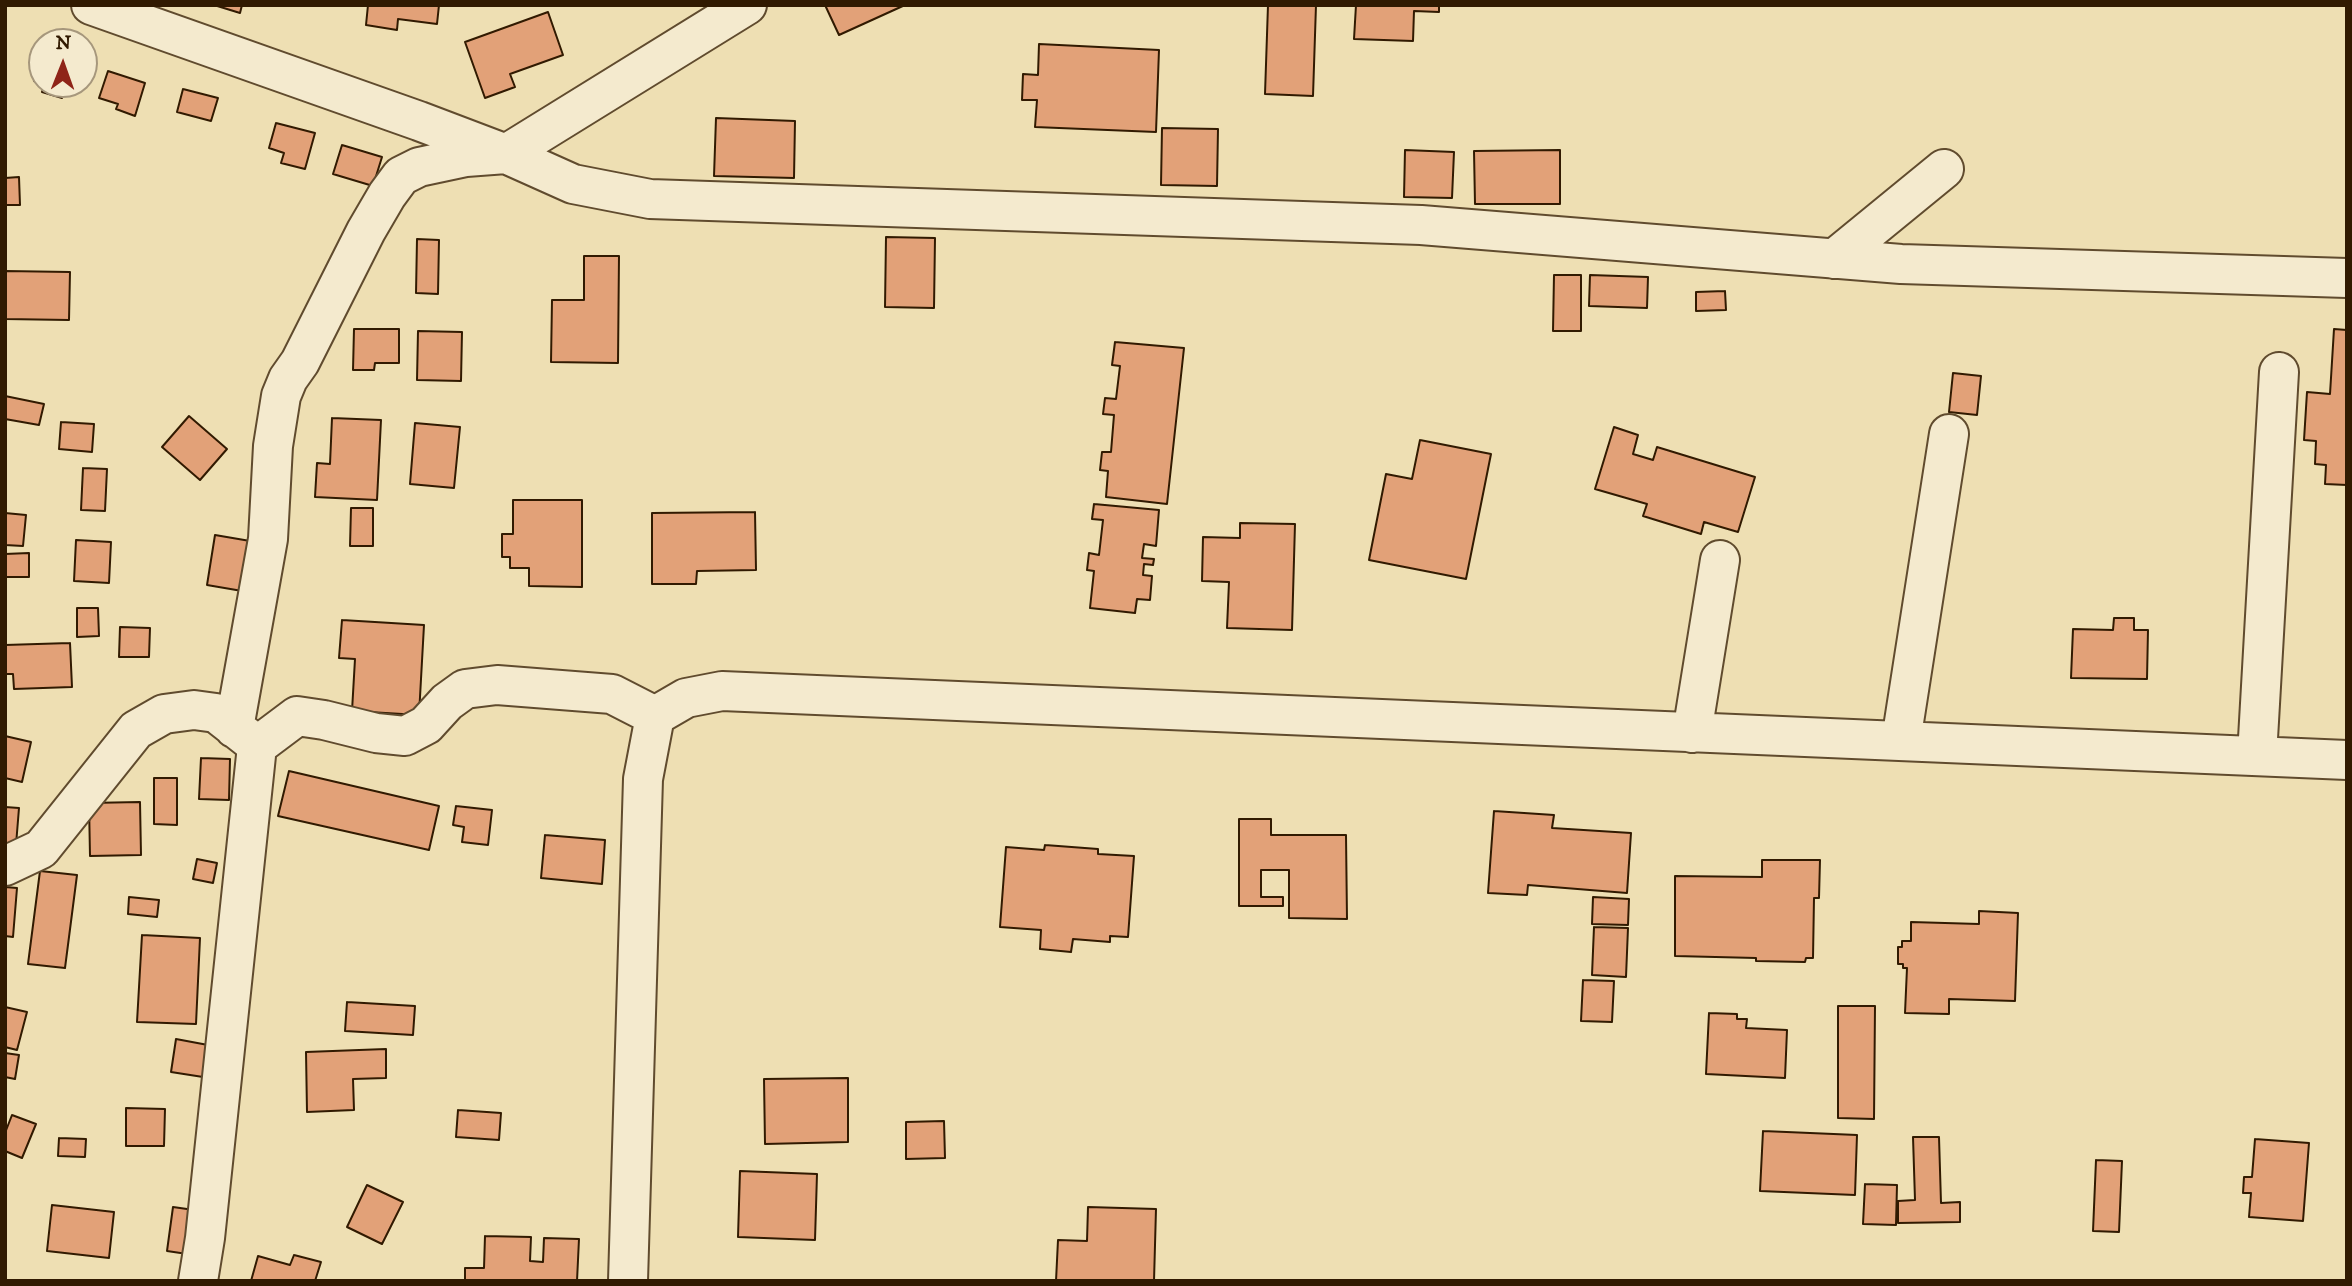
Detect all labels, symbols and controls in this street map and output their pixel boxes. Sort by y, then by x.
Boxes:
north arrow [28,28,98,98]
text: N [55,32,71,55]

